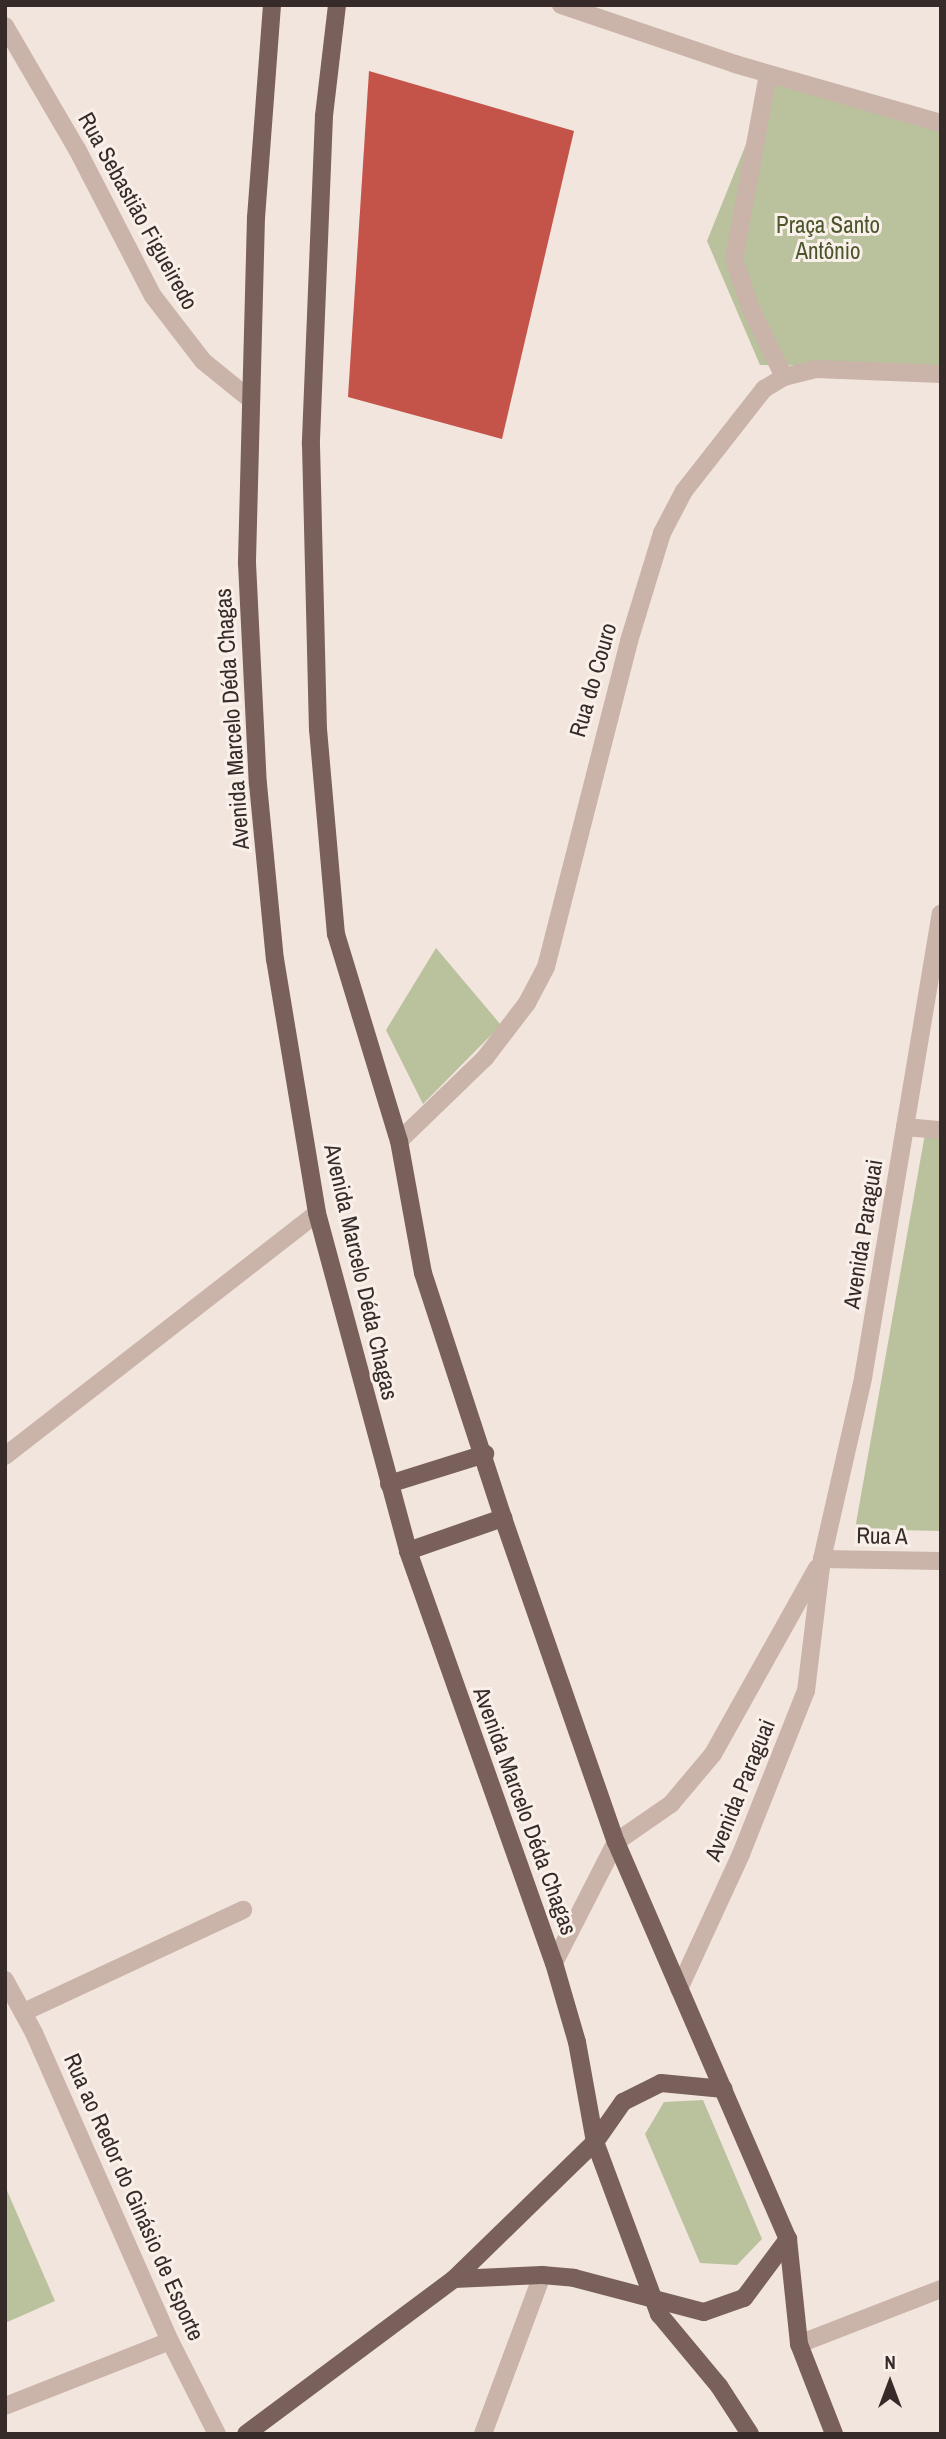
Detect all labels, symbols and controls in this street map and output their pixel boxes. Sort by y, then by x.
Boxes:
street label: Rua Sebastião Figueiredo [72,108,204,314]
park label: Praça Santo Antônio [776,211,880,265]
street label: Avenida Marcelo Déda Chagas [209,587,255,851]
street label: Rua do Couro [564,620,622,740]
street label: Avenida Marcelo Déda Chagas [318,1141,404,1403]
street label: Avenida Paraguai [838,1157,888,1311]
street label: Rua A [856,1522,908,1550]
street label: Avenida Marcelo Déda Chagas [467,1683,583,1939]
street label: Avenida Paraguai [699,1715,781,1865]
street label: Rua ao Redor do Ginásio de Esporte [58,2049,210,2345]
north arrow [855,2348,925,2418]
text: N [884,2349,896,2375]

